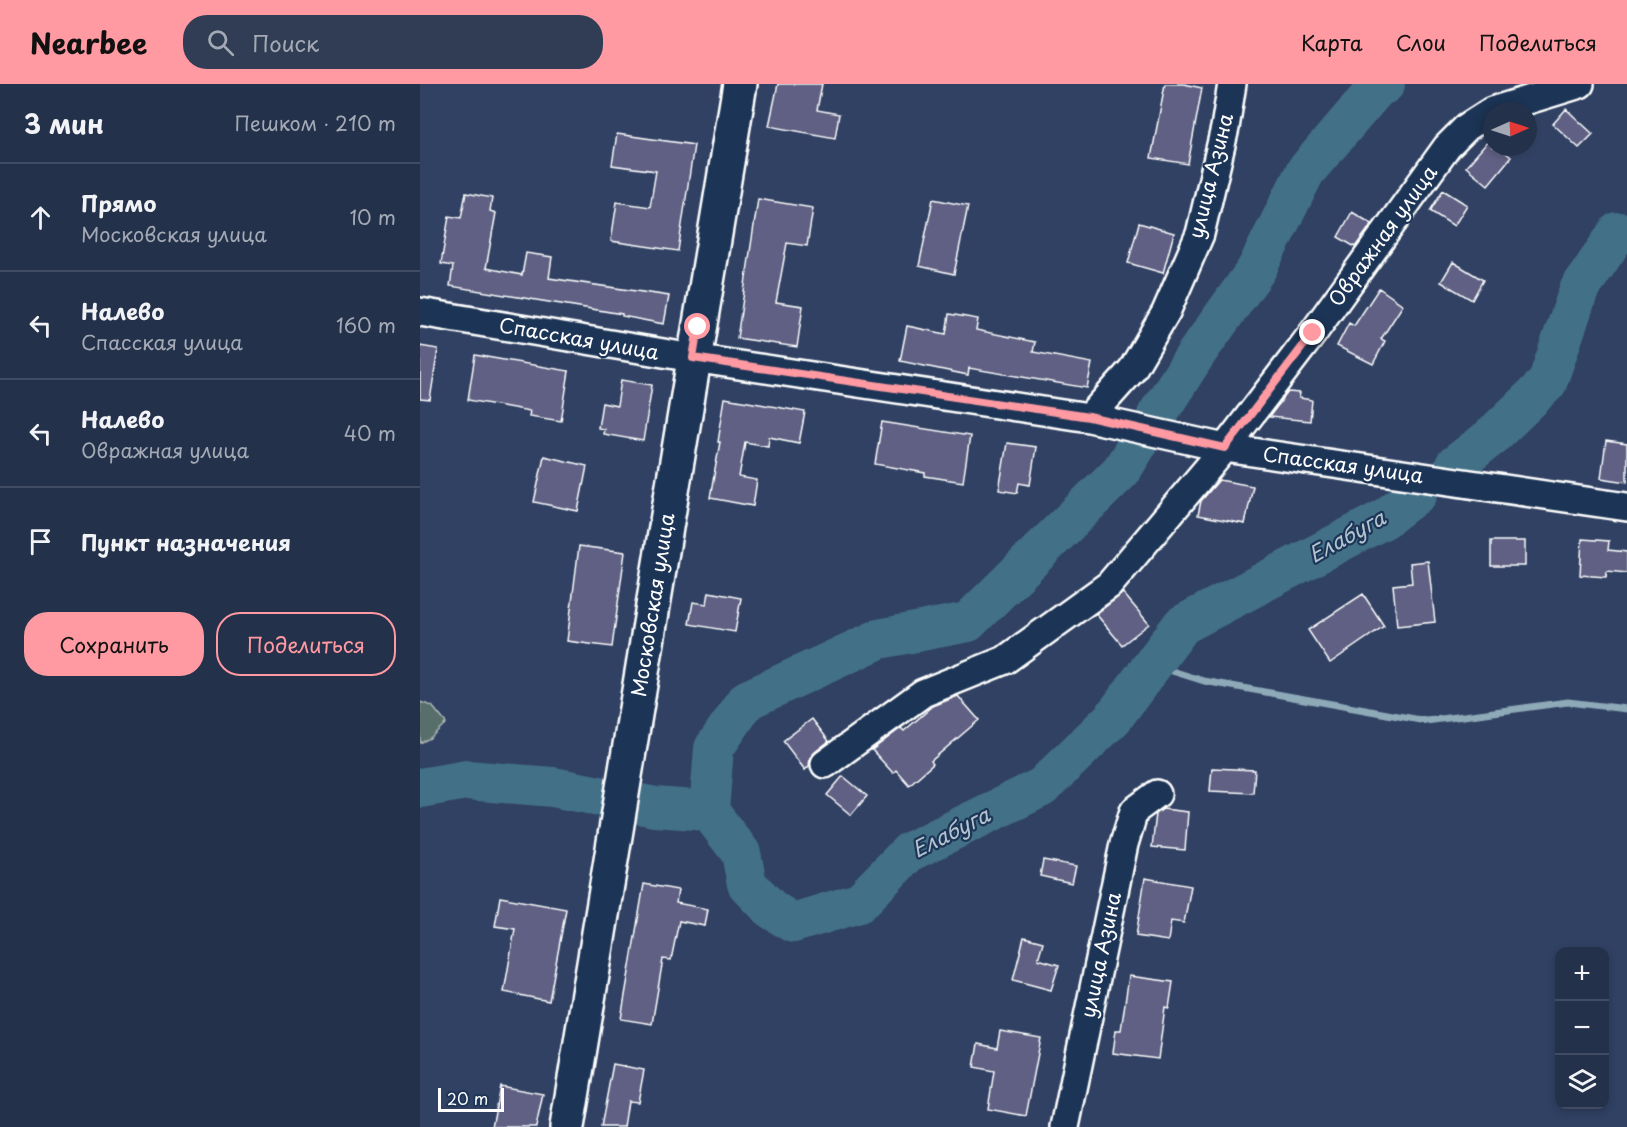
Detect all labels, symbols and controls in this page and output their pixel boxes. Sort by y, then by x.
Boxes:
search box [183,15,603,69]
text: Nearbee [30,21,147,64]
icon: search [204,26,237,59]
text: Поиск [252,26,319,59]
text: Карта [1301,26,1363,58]
text: Слои [1396,26,1446,58]
text: Поделиться [1479,26,1597,58]
north arrow [1483,102,1537,156]
text: 3 мин [24,104,104,143]
text: Пешком · 210 m [235,108,396,138]
street label: улица Азина [1180,110,1240,241]
street label: Овражная улица [1321,158,1444,312]
text: Прямо [81,186,156,219]
icon: ahead [24,201,57,234]
text: 10 m [349,202,396,232]
text: Московская улица [81,219,267,249]
text: Налево [81,294,164,327]
icon: left [24,309,57,342]
street label: Спасская улица [497,309,662,367]
text: 160 m [336,310,396,340]
route start [684,313,710,339]
route end [1299,319,1325,345]
text: Спасская улица [81,327,243,357]
text: Налево [81,402,164,435]
icon: left [24,417,57,450]
text: 40 m [344,418,396,448]
text: Овражная улица [81,435,249,465]
street label: Спасская улица [1261,438,1426,490]
water label: Елабуга [1302,500,1391,570]
street label: Московская улица [623,510,681,699]
icon: arrive [24,525,57,558]
text: Пункт назначения [81,525,291,558]
button: Сохранить [24,612,204,676]
button: Поделиться [216,612,396,676]
water label: Елабуга [905,797,996,865]
street label: улица Азина [1072,889,1128,1020]
map controls [1555,947,1609,1109]
button: + [1555,947,1609,1001]
button: − [1555,1001,1609,1055]
button: layers [1555,1055,1609,1109]
scale bar [438,1085,504,1112]
text: 20 m [447,1086,488,1110]

